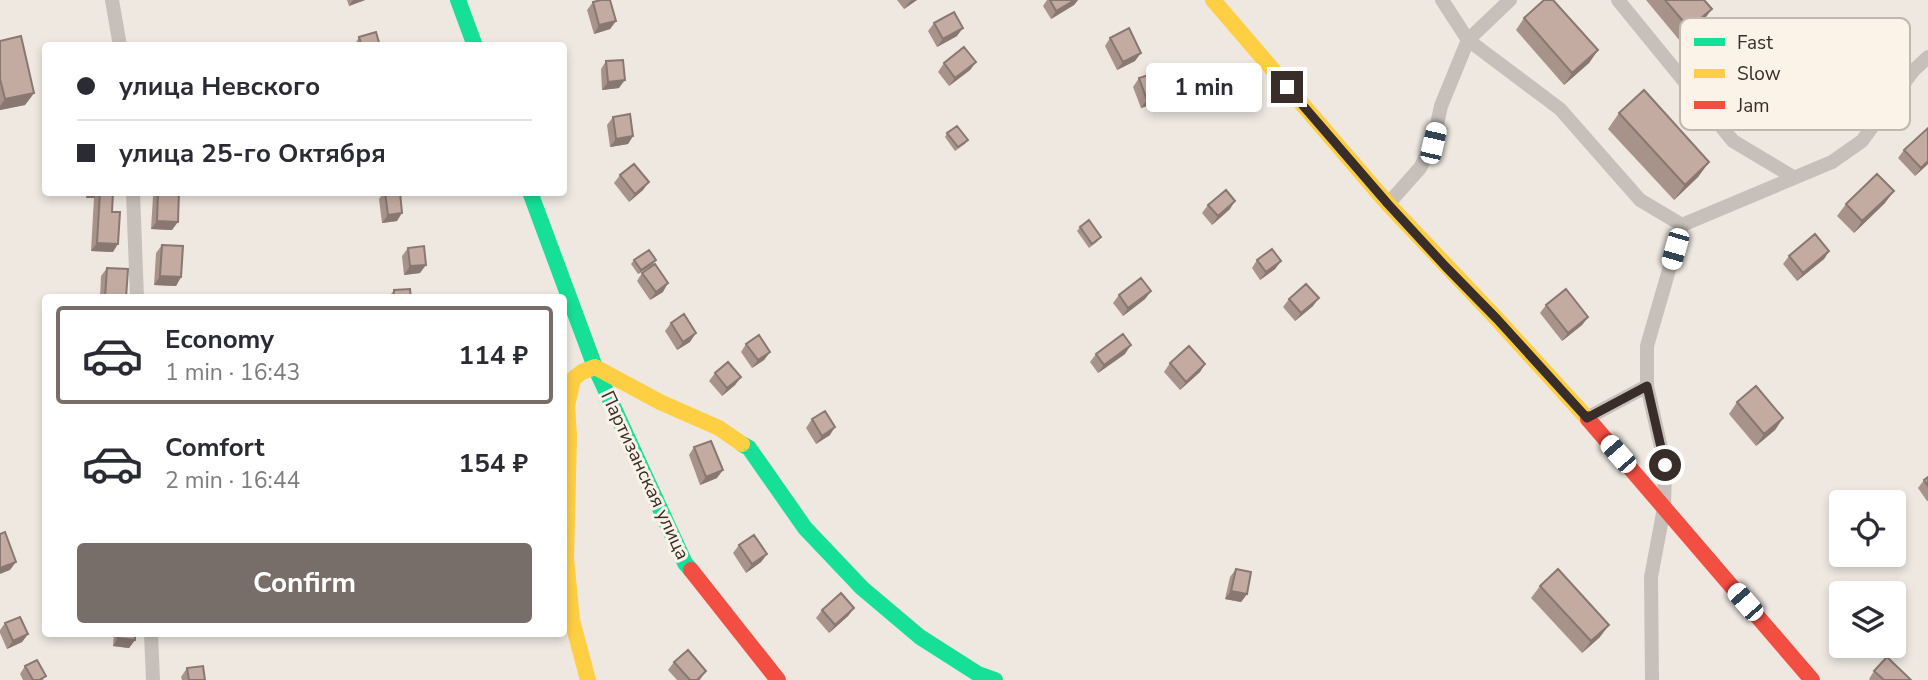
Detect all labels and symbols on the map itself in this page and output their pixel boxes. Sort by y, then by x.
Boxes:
legend [1680,18,1910,130]
text: Fast [1737,30,1773,56]
text: Slow [1737,61,1781,87]
callout: 1 min [1147,62,1262,112]
route end [1271,71,1303,103]
text: Jam [1736,93,1770,119]
car [1419,120,1448,166]
car [1660,226,1691,272]
street label: Партизанская улица [595,387,696,564]
car [1597,431,1640,477]
route start [1649,449,1681,481]
car [1724,579,1767,625]

